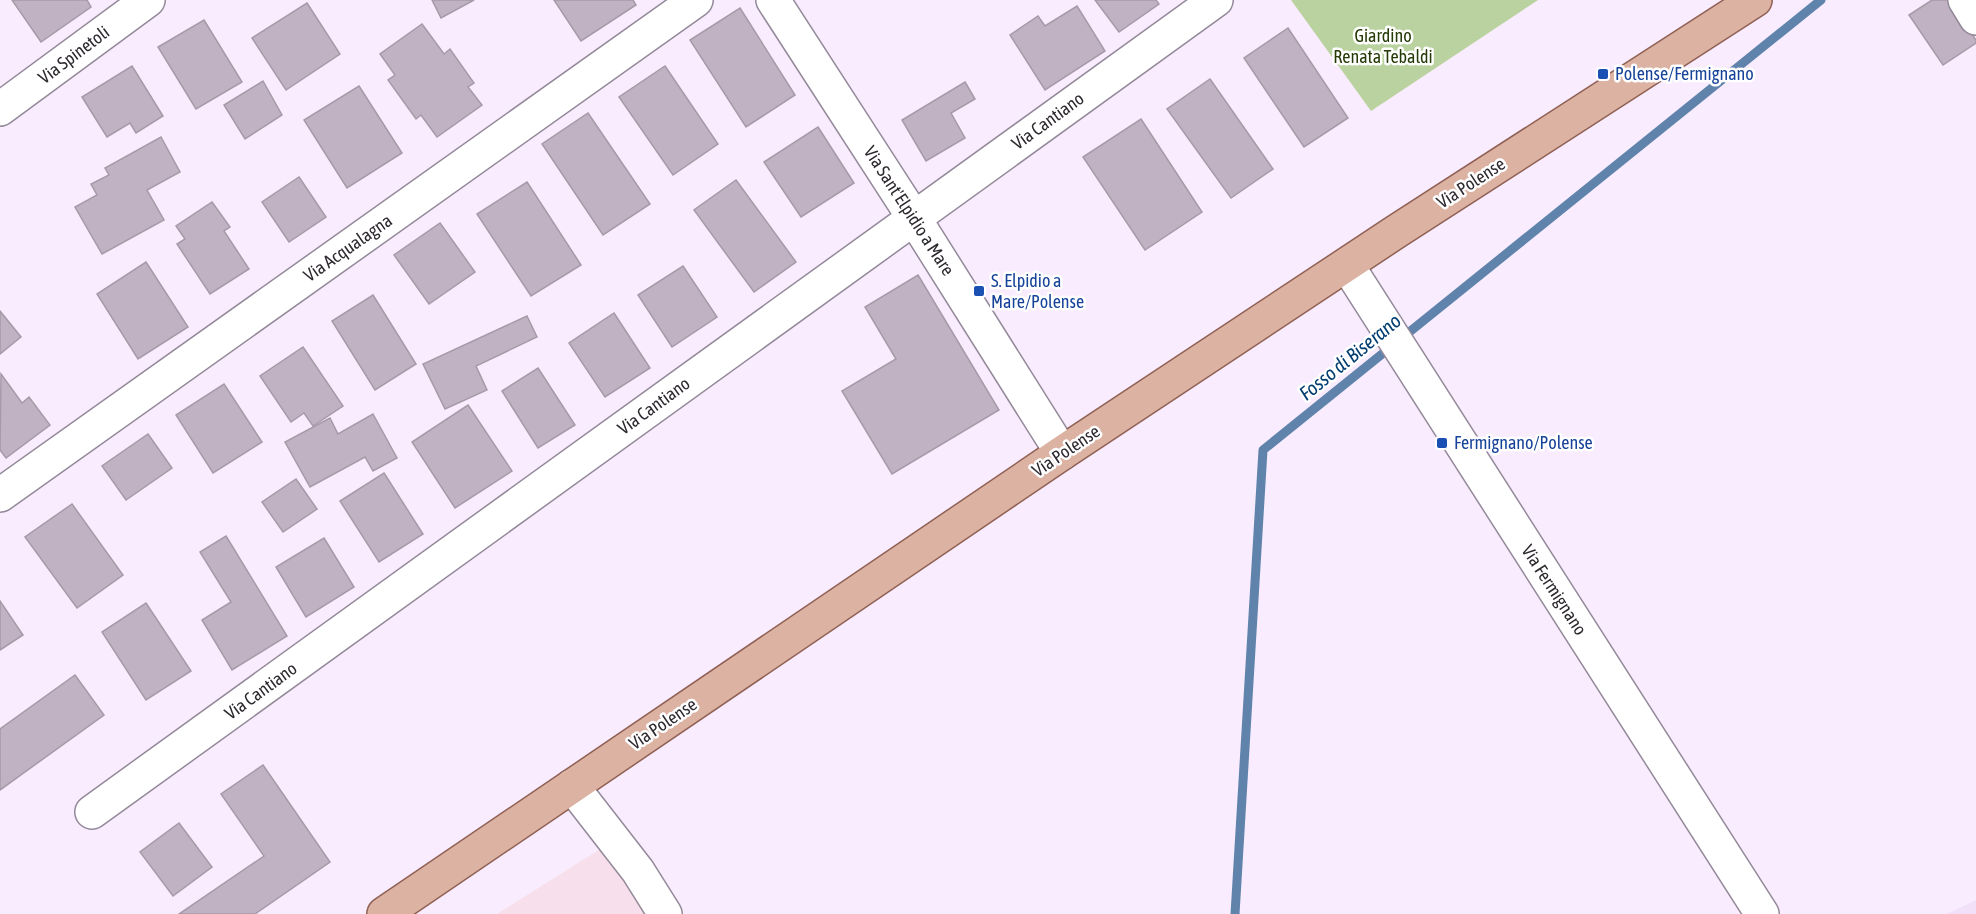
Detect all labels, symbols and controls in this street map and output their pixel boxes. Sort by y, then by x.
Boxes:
street label: Via Spinetoli [34,21,113,88]
park label: Giardino Renata Tebaldi [1333,25,1433,67]
place label: Polense/Fermignano [1615,63,1754,84]
marker: Polense/Fermignano [1596,67,1610,81]
street label: Via Cantiano [1008,87,1088,154]
street label: Via Sant'Elpidio a Mare [860,142,959,279]
street label: Via Polense [1433,153,1509,212]
street label: Via Acqualagna [300,209,396,286]
place label: S. Elpidio a Mare/Polense [991,270,1084,312]
marker: S. Elpidio a Mare/Polense [972,284,986,298]
water label: Fosso di Biserano [1294,309,1405,405]
street label: Via Cantiano [614,372,694,439]
street label: Via Polense [1028,420,1103,481]
place label: Fermignano/Polense [1454,432,1593,453]
marker: Fermignano/Polense [1435,436,1449,450]
street label: Via Fermignano [1517,541,1591,639]
street label: Via Cantiano [221,657,301,724]
street label: Via Polense [625,693,700,754]

